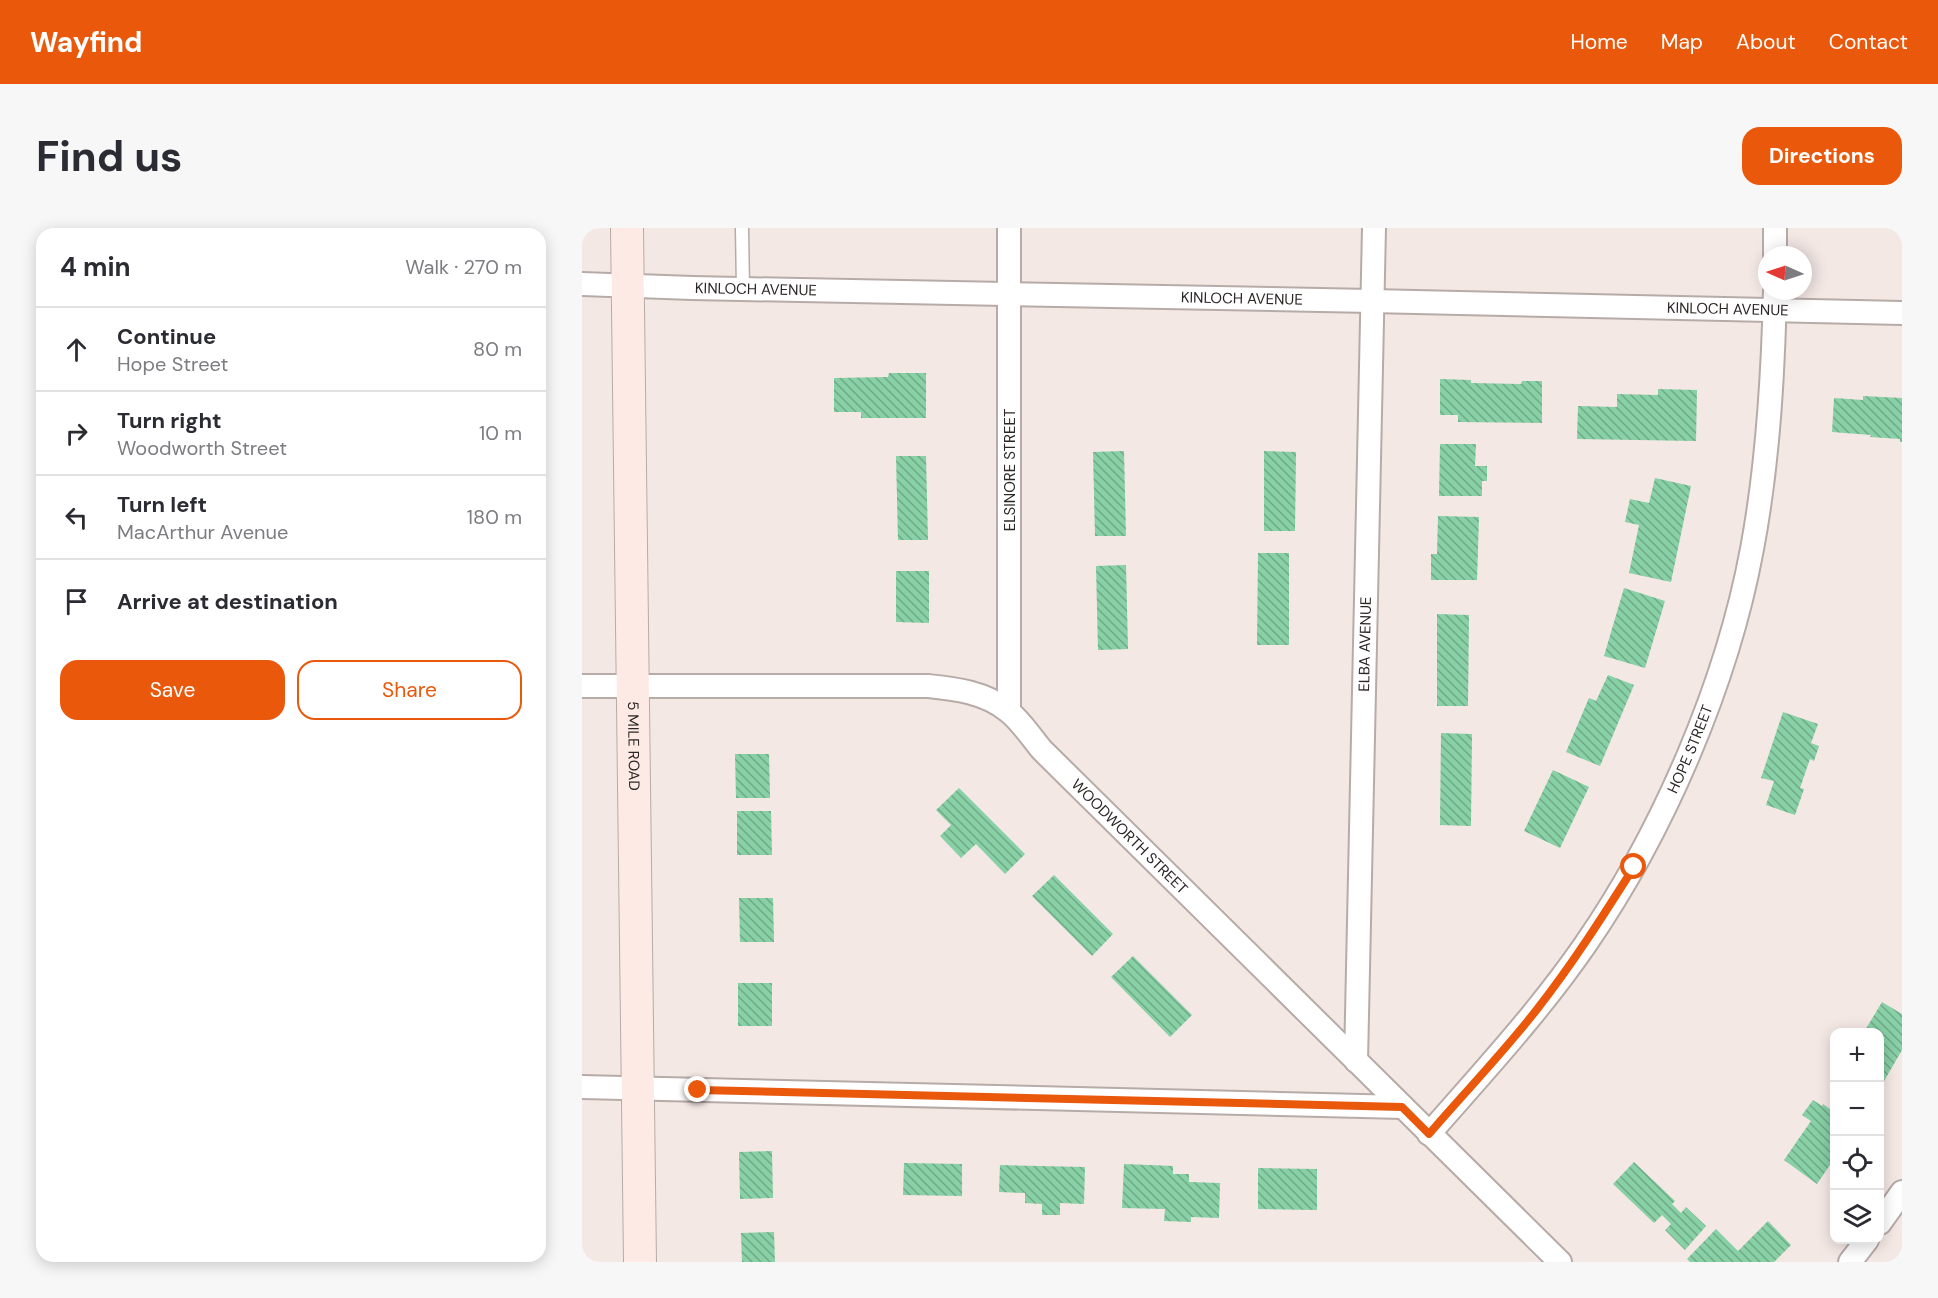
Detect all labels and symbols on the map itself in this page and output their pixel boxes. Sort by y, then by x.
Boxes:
north arrow [1758,246,1812,300]
street label: KINLOCH AVENUE [695,278,817,300]
street label: KINLOCH AVENUE [1181,287,1303,310]
street label: KINLOCH AVENUE [1667,298,1789,320]
street label: ELSINORE STREET [1000,409,1020,531]
street label: ELBA AVENUE [1354,596,1376,692]
street label: 5 MILE ROAD [623,701,644,791]
street label: HOPE STREET [1663,702,1717,797]
street label: WOODWORTH STREET [1067,775,1192,898]
route start [1620,853,1646,879]
route end [684,1076,710,1102]

